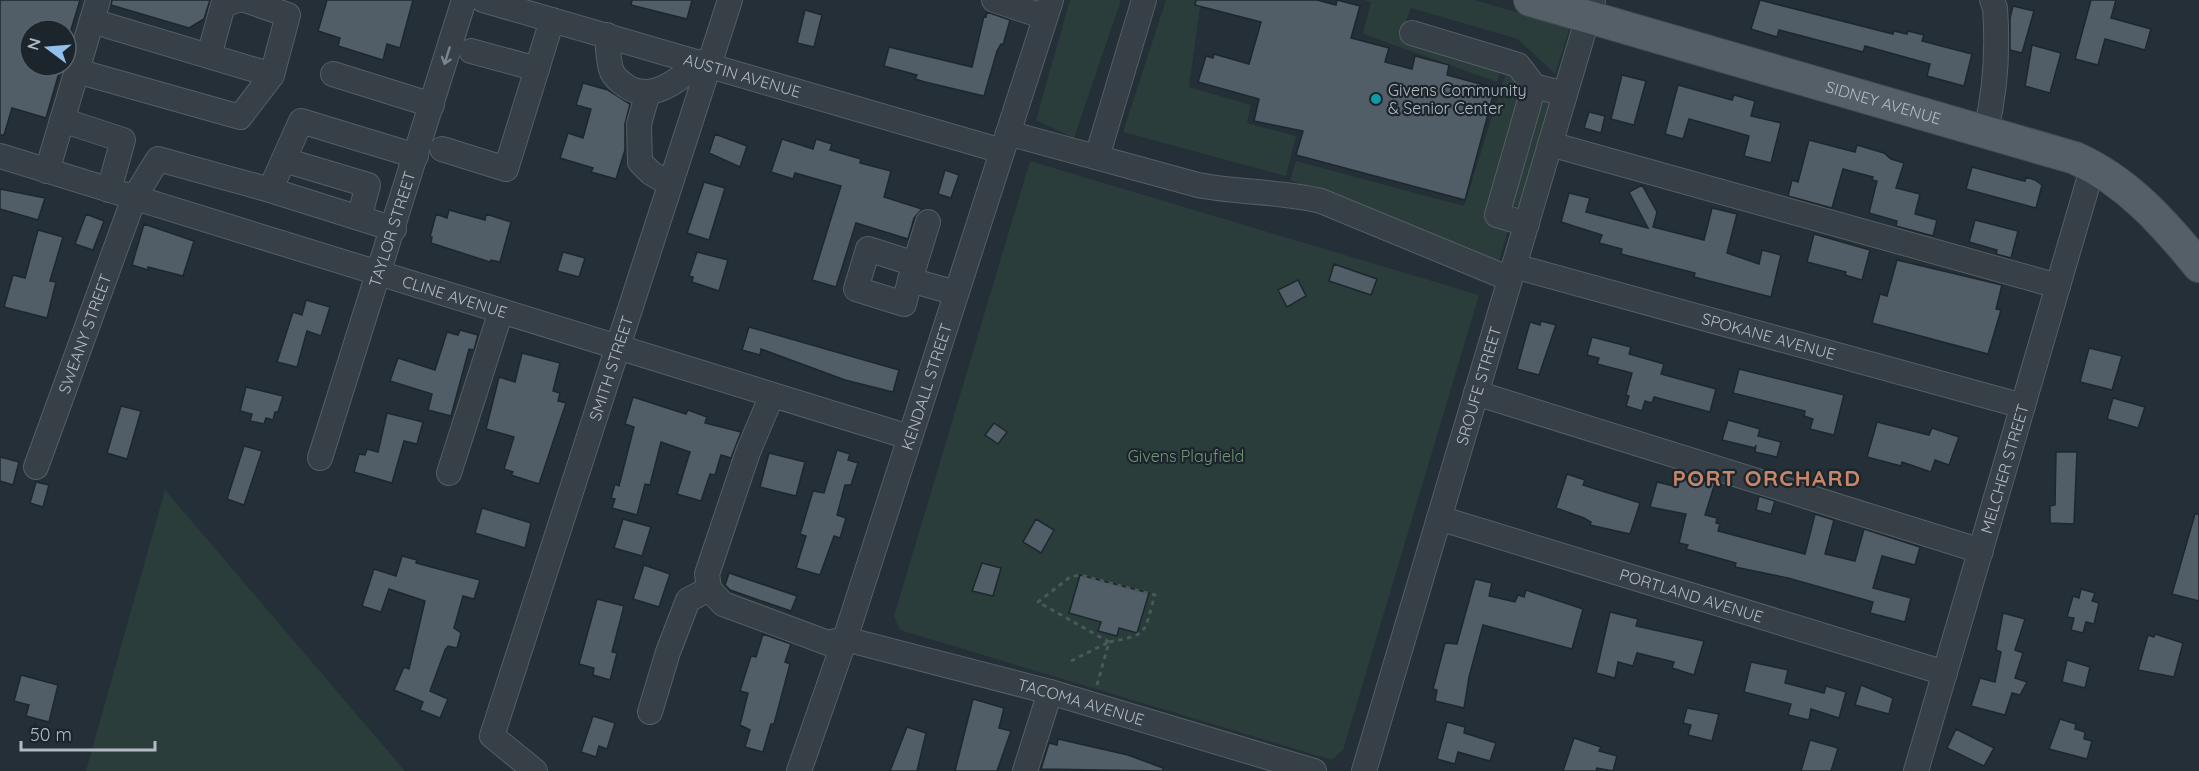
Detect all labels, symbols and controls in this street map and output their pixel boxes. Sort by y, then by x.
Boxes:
north arrow [18,18,78,78]
text: N [22,35,45,52]
one-way arrow [441,46,452,65]
street label: AUSTIN AVENUE [681,49,803,102]
street label: SIDNEY AVENUE [1823,76,1944,129]
place label: Givens Community & Senior Center [1388,80,1527,118]
marker: Givens Community & Senior Center [1369,92,1383,106]
street label: TAYLOR STREET [364,168,420,290]
street label: SWEANY STREET [54,271,116,396]
street label: CLINE AVENUE [400,271,510,322]
street label: SPOKANE AVENUE [1699,308,1838,364]
street label: SMITH STREET [585,313,637,423]
street label: KENDALL STREET [897,320,956,452]
street label: SROUFE STREET [1451,324,1506,447]
street label: MELCHER STREET [1976,401,2033,536]
park label: Givens Playfield [1128,446,1244,466]
district label: PORT ORCHARD [1673,464,1861,492]
street label: PORTLAND AVENUE [1617,564,1766,627]
street label: TACOMA AVENUE [1016,674,1147,730]
scale bar [21,714,154,752]
text: 50 m [30,723,72,746]

